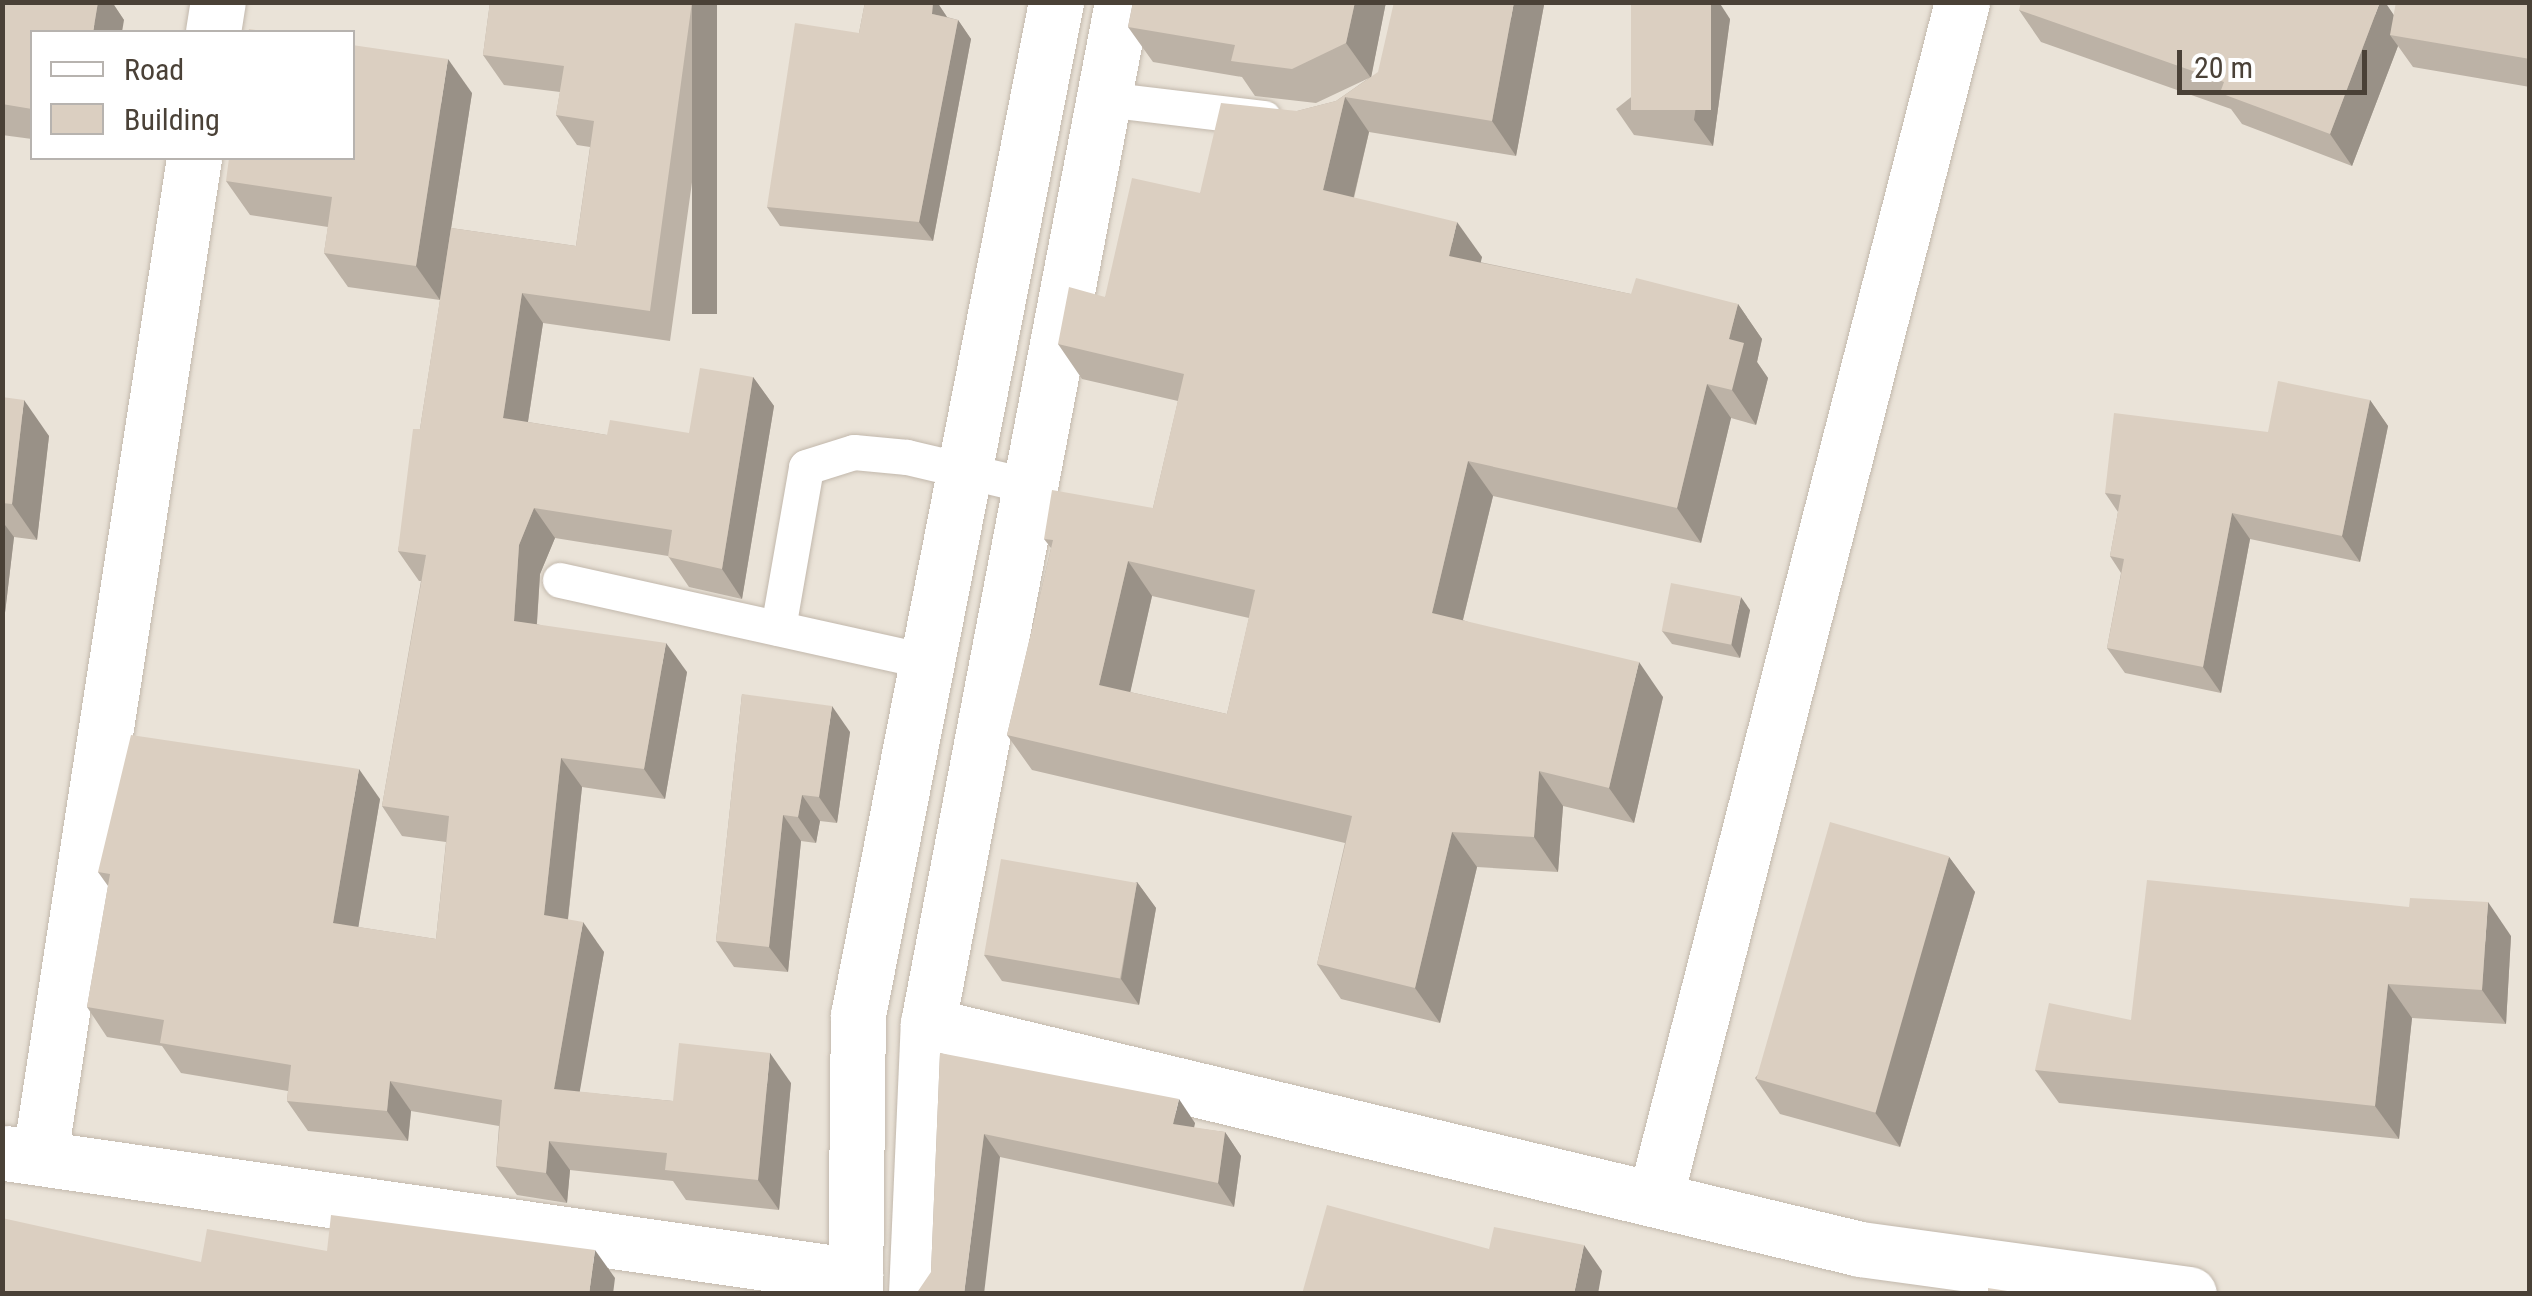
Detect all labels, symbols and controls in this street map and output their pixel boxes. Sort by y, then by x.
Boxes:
legend [30,30,355,160]
scale bar [2182,30,2372,92]
text: 20 m [2194,50,2253,85]
text: Road [124,52,184,87]
text: Building [124,102,220,137]

